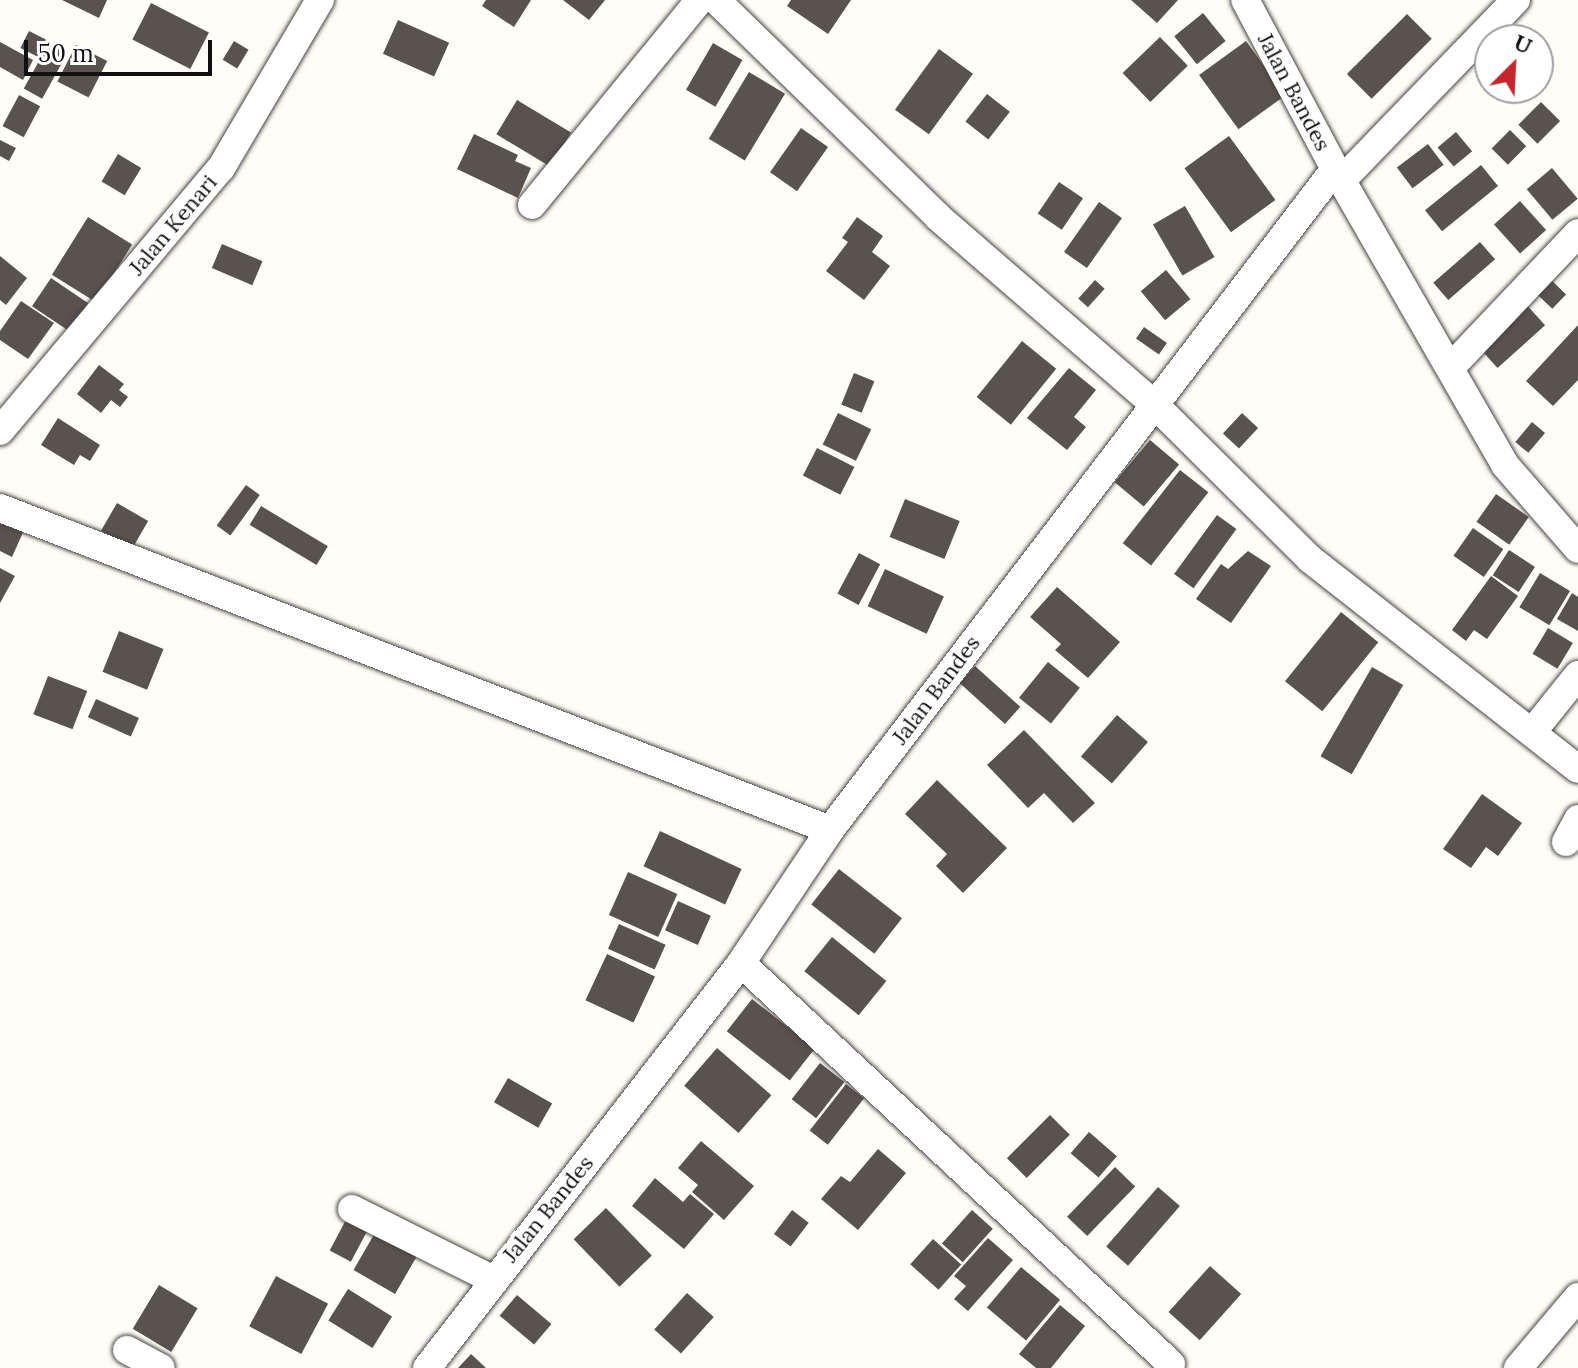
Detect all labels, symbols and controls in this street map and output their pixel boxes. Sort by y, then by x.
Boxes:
scale bar [28,24,216,74]
north arrow [1474,24,1554,104]
text: U [1510,28,1536,60]
street label: Jalan Bandes [1252,29,1336,155]
text: 50 m [38,38,94,69]
street label: Jalan Kenari [123,170,223,280]
street label: Jalan Bandes [887,630,985,750]
street label: Jalan Bandes [497,1150,599,1268]

